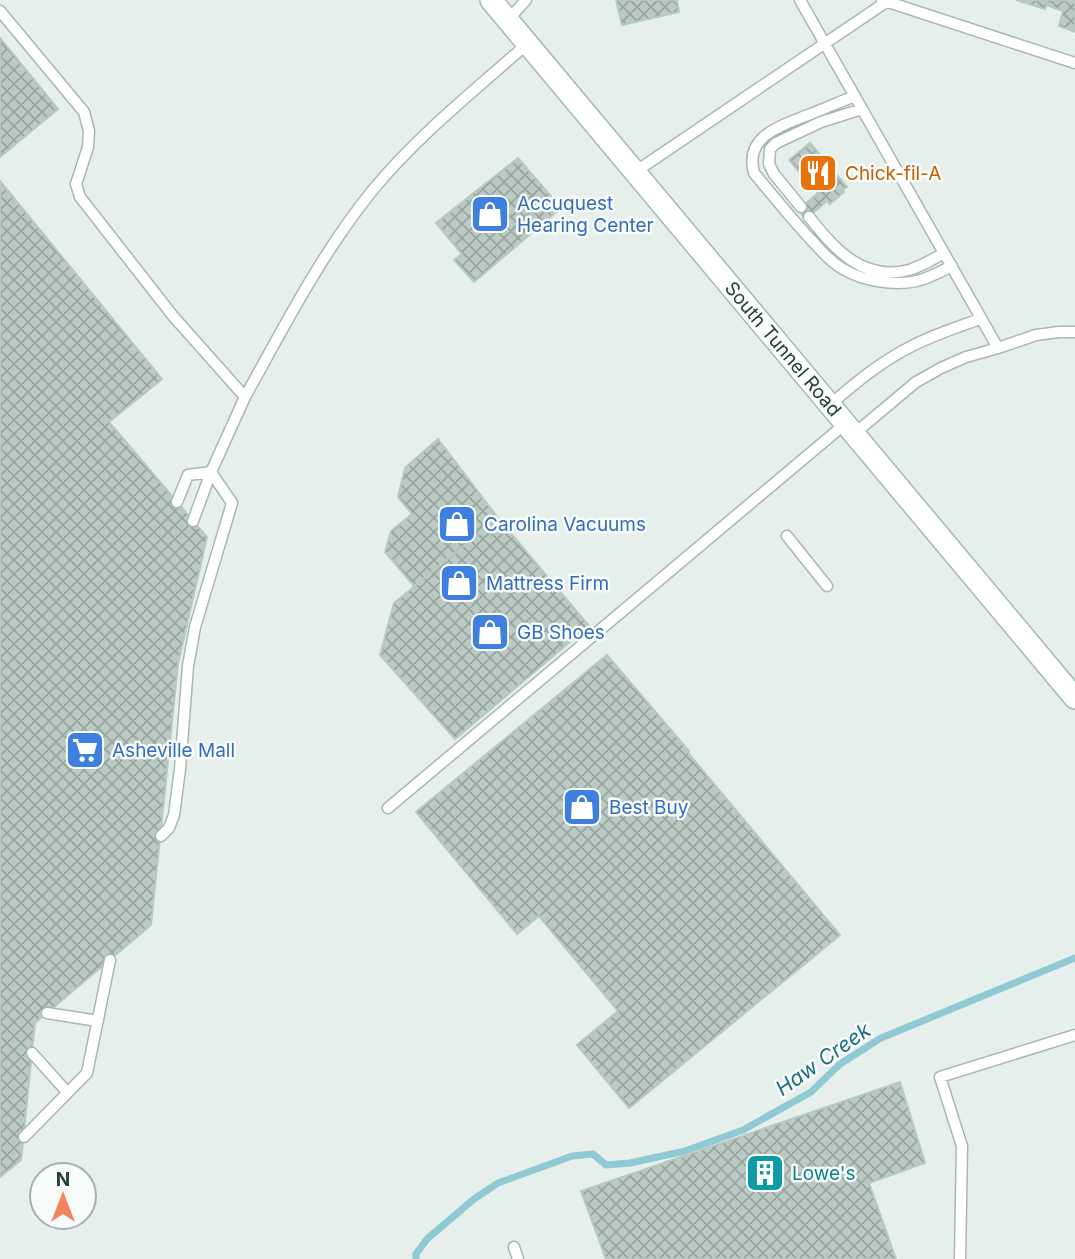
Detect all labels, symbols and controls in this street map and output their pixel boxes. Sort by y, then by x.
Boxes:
restaurant icon: Chick-fil-A [797,152,839,194]
place label: Chick-fil-A [845,162,941,185]
place label: Accuquest Hearing Center [517,192,654,237]
shop icon: Accuquest Hearing Center [469,193,511,235]
street label: South Tunnel Road [720,277,846,421]
shop icon: Carolina Vacuums [436,503,478,545]
place label: Carolina Vacuums [484,513,646,536]
shop icon: Mattress Firm [438,562,480,604]
place label: Mattress Firm [486,572,609,595]
shop icon: GB Shoes [469,611,511,653]
place label: GB Shoes [517,621,605,644]
supermarket icon: Asheville Mall [64,729,106,771]
place label: Asheville Mall [112,739,235,762]
shop icon: Best Buy [561,786,603,828]
place label: Best Buy [609,796,689,819]
water label: Haw Creek [771,1017,876,1101]
building icon: Lowe's [744,1152,786,1194]
north arrow [28,1161,98,1231]
place label: Lowe's [792,1162,856,1185]
text: N [56,1168,70,1191]

